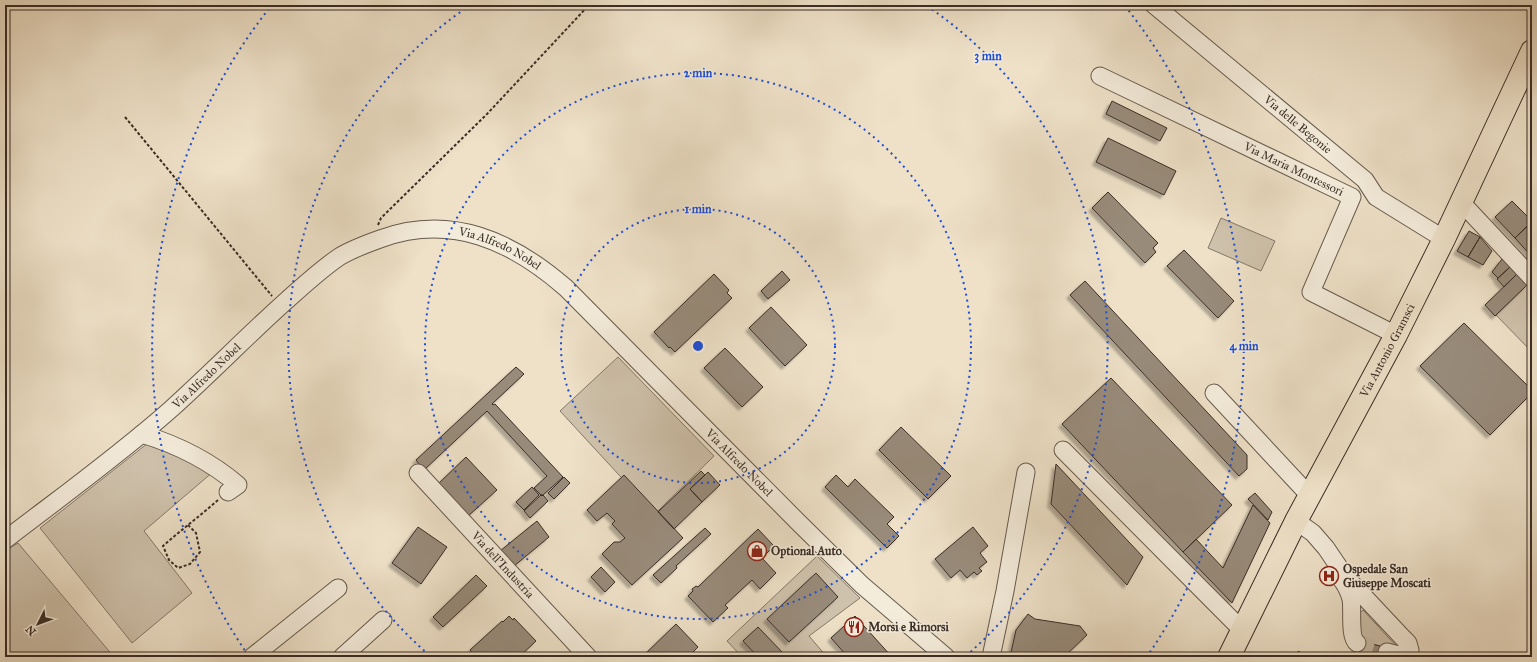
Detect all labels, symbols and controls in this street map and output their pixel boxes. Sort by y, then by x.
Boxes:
text: 3 min [974,49,1002,64]
text: 2 min [684,66,713,80]
street label: Via delle Begonie [1260,92,1335,157]
street label: Via Maria Montessori [1241,139,1347,199]
text: 1 min [684,202,712,216]
street label: Via Alfredo Nobel [457,224,544,273]
street label: Via Antonio Gramsci [1356,301,1418,401]
centre of rings [691,339,705,353]
text: 4 min [1229,339,1259,354]
street label: Via Alfredo Nobel [169,340,244,412]
street label: Via Alfredo Nobel [702,425,776,500]
street label: Via dell'Industria [468,528,538,602]
shop icon: Optional Auto [746,540,768,562]
place label: Optional Auto [771,544,842,559]
place label: Ospedale San Giuseppe Moscati [1343,562,1431,591]
hospital icon: Ospedale San Giuseppe Moscati [1318,565,1340,587]
north arrow [18,604,58,644]
restaurant icon: Morsi e Rimorsi [843,616,865,638]
place label: Morsi e Rimorsi [868,620,949,634]
text: N [23,622,39,638]

